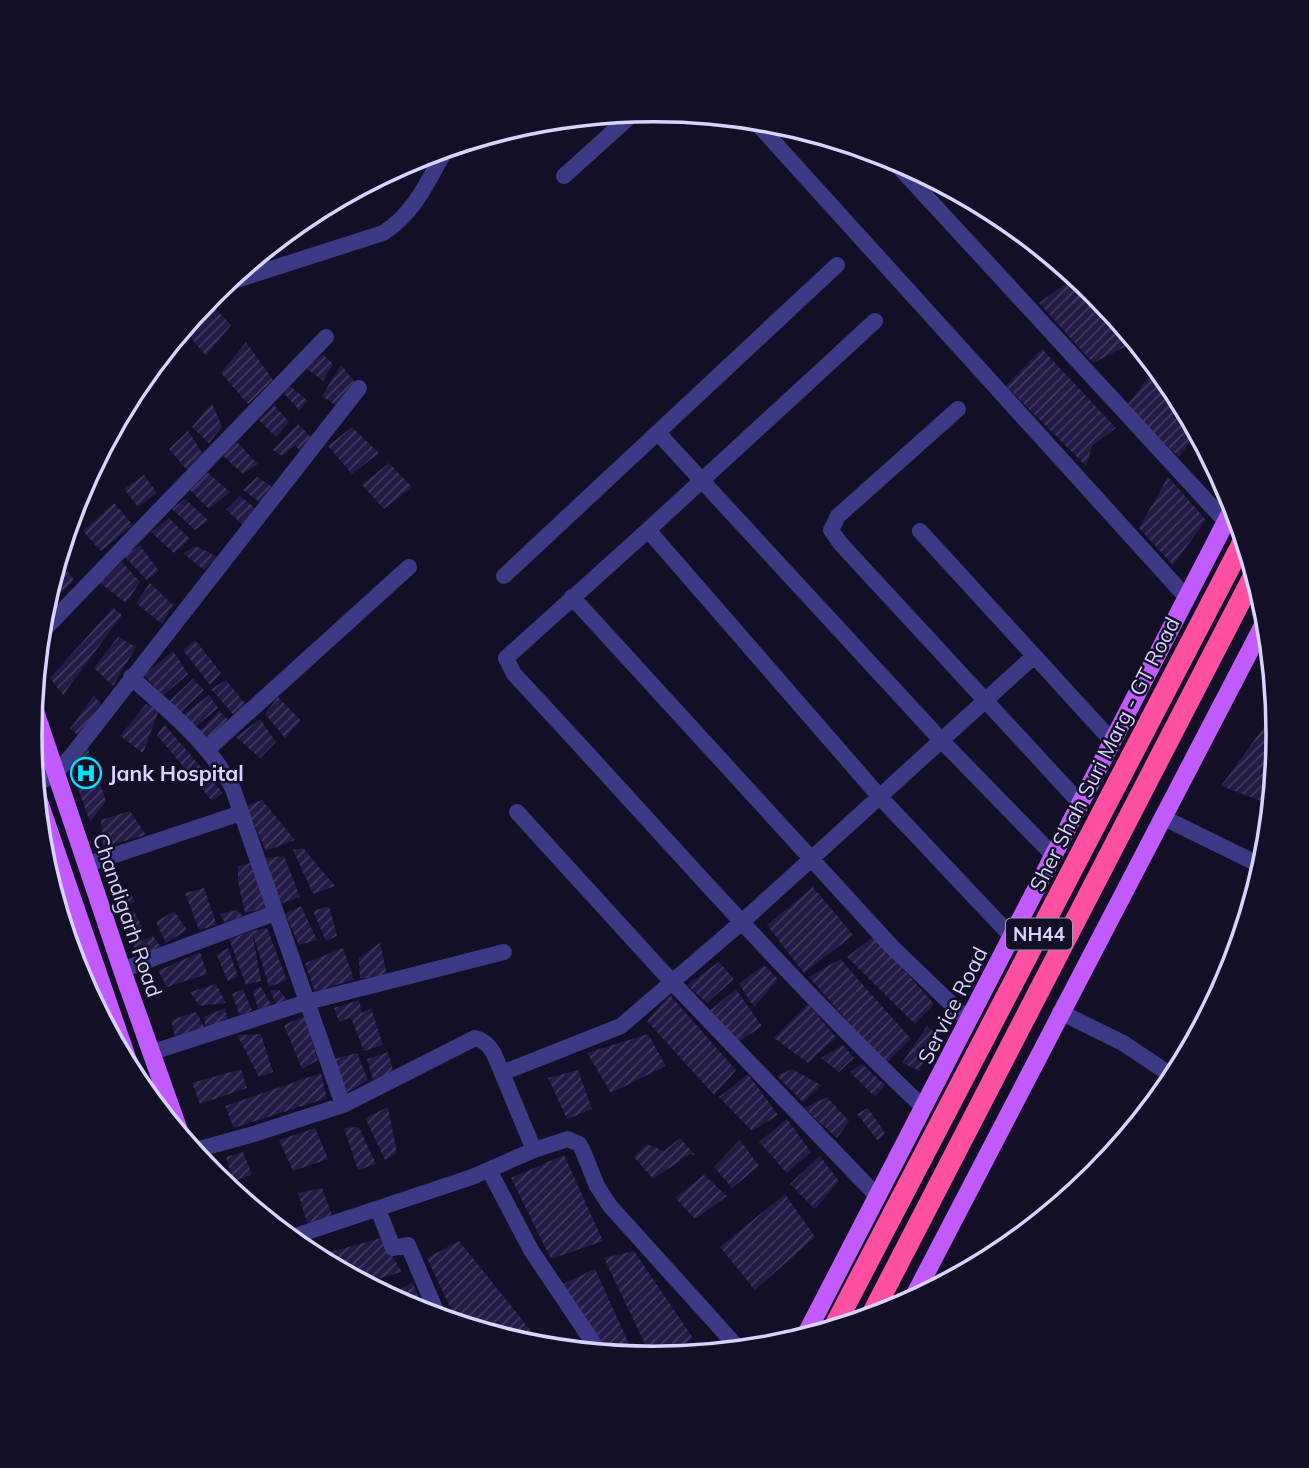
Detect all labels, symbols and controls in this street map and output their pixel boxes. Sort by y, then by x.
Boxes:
street label: Sher Shah Suri Marg - GT Road [1023,612,1185,896]
hospital icon: Jank Hospital [69,756,103,790]
place label: Jank Hospital [109,760,244,786]
street label: Chandigarh Road [88,830,168,1000]
road number: NH44 [1006,918,1072,950]
street label: Service Road [911,942,993,1068]

